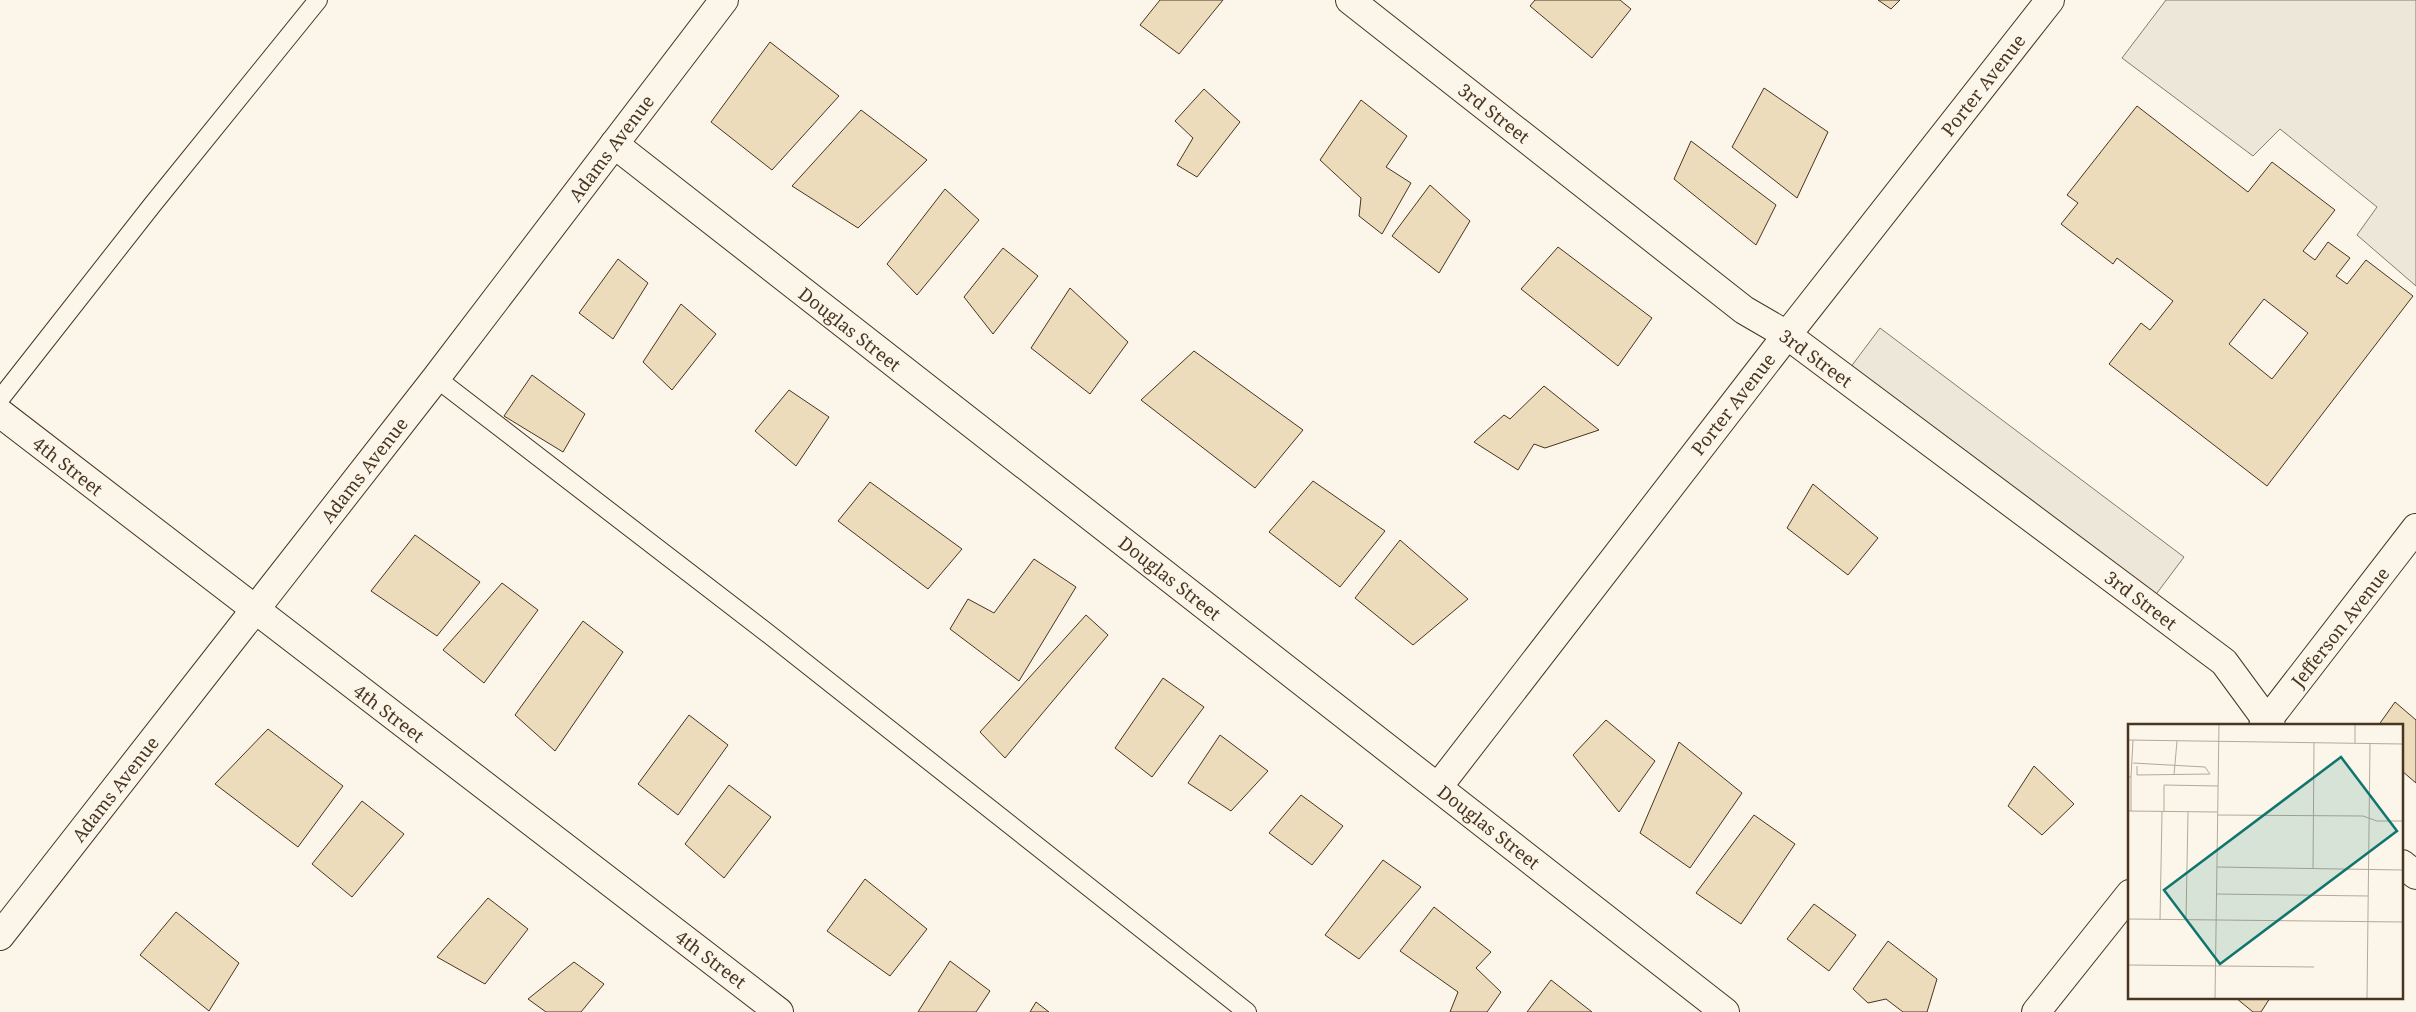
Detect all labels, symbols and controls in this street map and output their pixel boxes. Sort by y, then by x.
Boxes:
street label: Porter Avenue [1936,29,2030,141]
street label: 3rd Street [1453,78,1535,148]
street label: Adams Avenue [563,90,659,206]
street label: Douglas Street [794,282,906,376]
street label: 3rd Street [1775,323,1857,393]
street label: Porter Avenue [1686,348,1780,460]
street label: Adams Avenue [315,412,413,528]
street label: 4th Street [28,431,108,501]
street label: Douglas Street [1114,531,1226,625]
street label: Jefferson Avenue [2285,562,2394,693]
street label: 3rd Street [2100,565,2182,635]
street label: 4th Street [349,679,429,747]
inset map [2128,724,2404,1000]
street label: Adams Avenue [66,731,164,847]
street label: Douglas Street [1433,780,1545,874]
street label: 4th Street [671,925,751,993]

